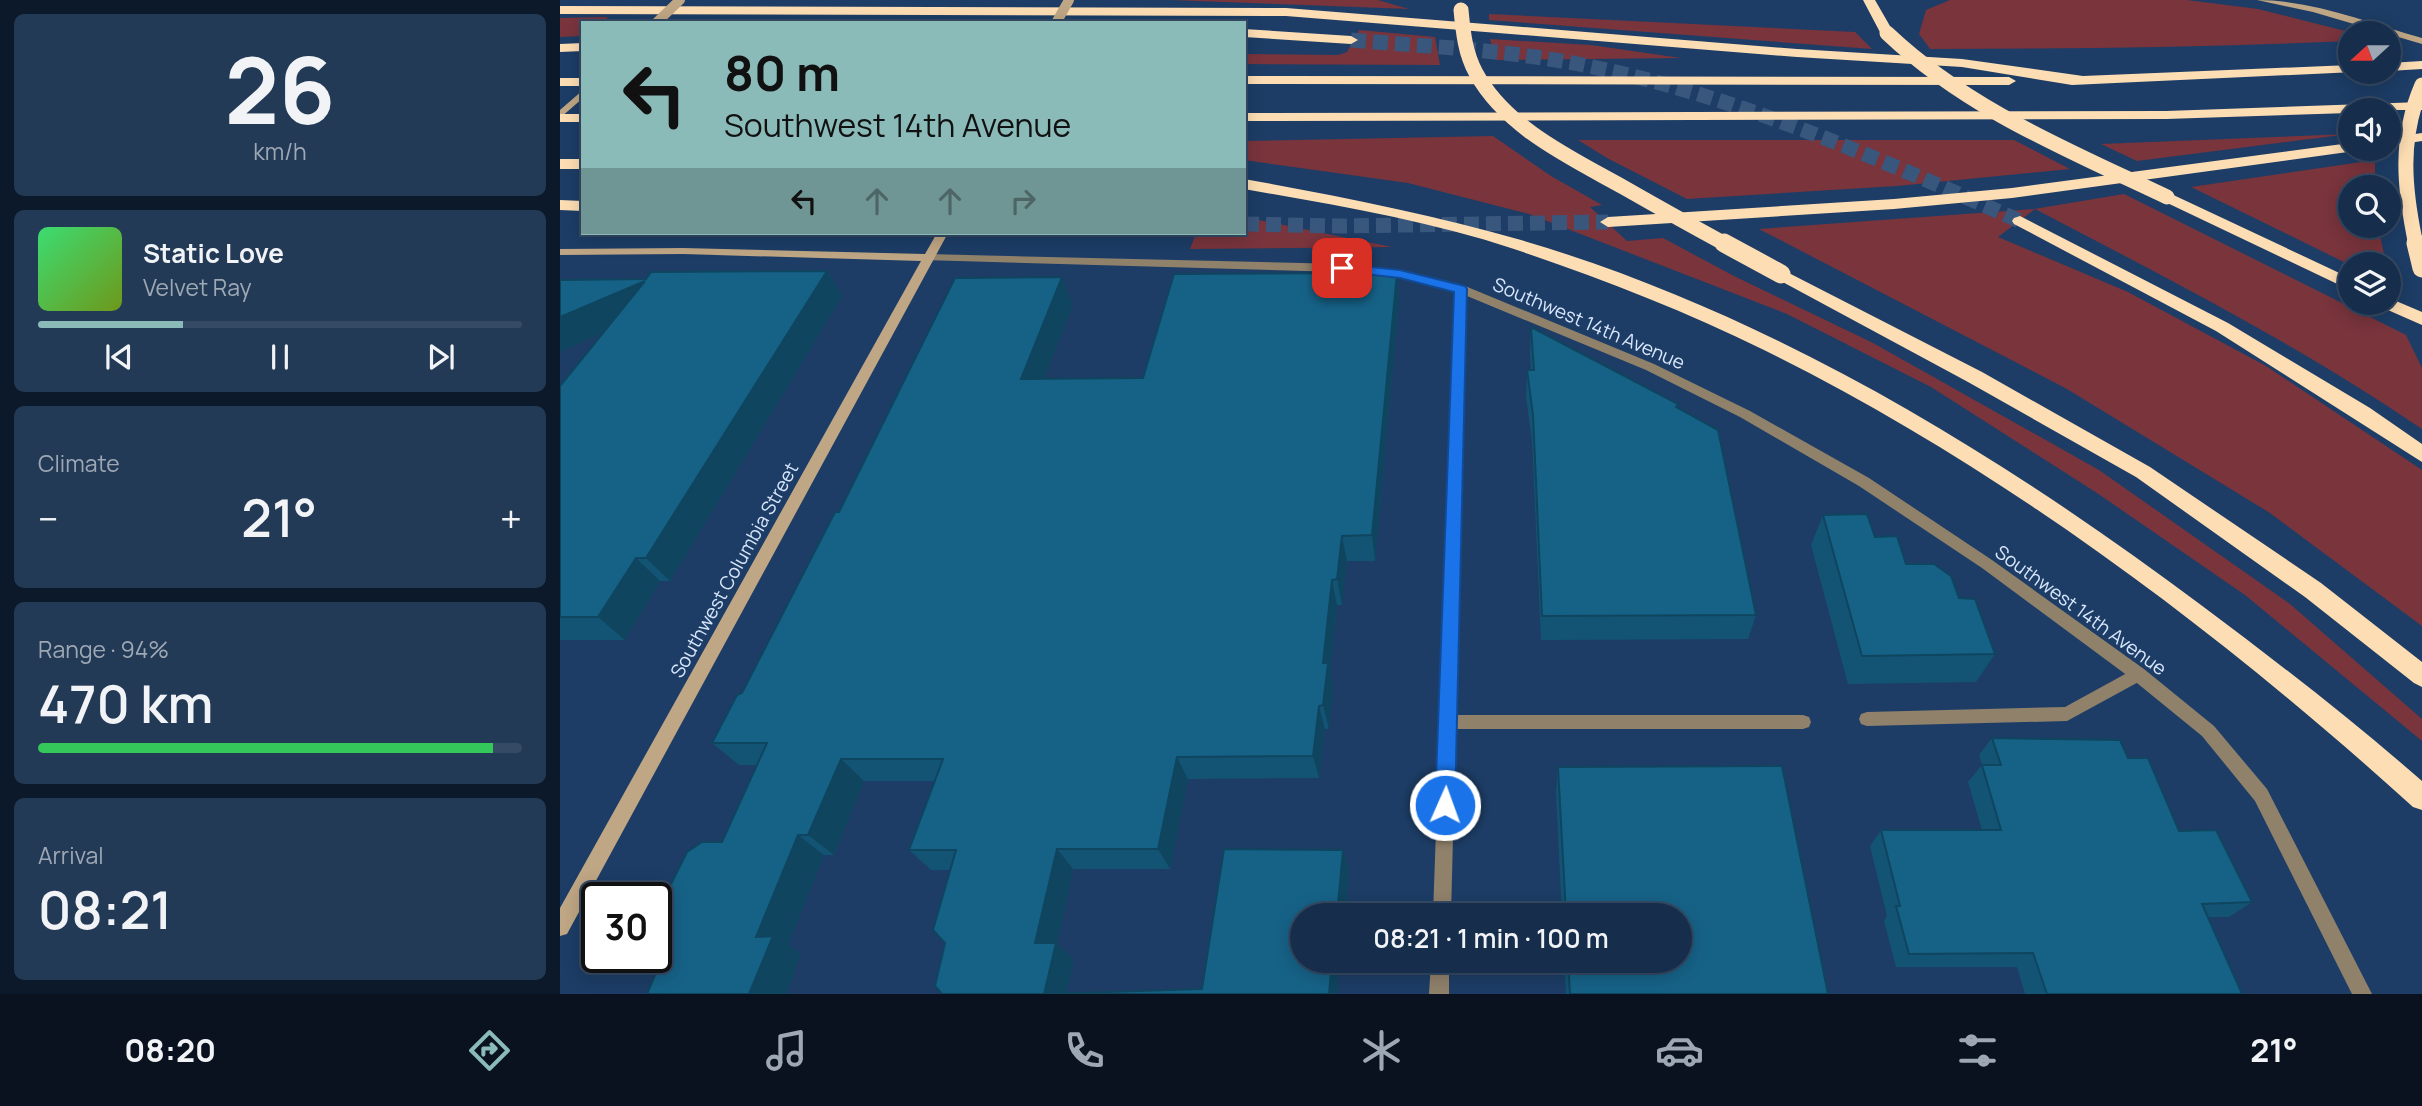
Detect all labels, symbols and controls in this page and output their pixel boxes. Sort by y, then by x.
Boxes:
north arrow [2338,21,2401,84]
map controls [2338,21,2401,315]
text: 26 [225,27,335,151]
text: 80 m [724,39,840,106]
icon: left [609,49,700,140]
button: sound [2338,98,2401,161]
text: Southwest 14th Avenue [724,103,1071,147]
text: km/h [253,135,307,167]
button: search [2338,175,2401,238]
icon: left [785,182,823,220]
icon: ahead [858,182,896,220]
icon: ahead [931,182,969,220]
icon: right [1004,182,1042,220]
text: Static Love [143,235,284,271]
pin [1312,238,1372,298]
icon: arrive [1323,249,1361,287]
button: layers [2338,252,2401,315]
text: Velvet Ray [143,271,252,303]
street label: Southwest 14th Avenue [1489,271,1689,375]
icon: previous [100,338,138,376]
icon: pause [261,338,299,376]
icon: next [422,338,460,376]
text: Climate [38,447,120,479]
street label: Southwest Columbia Street [664,458,804,682]
text: 21° [241,482,317,553]
text: − [38,492,59,544]
text: + [500,492,522,544]
street label: Southwest 14th Avenue [1990,539,2172,681]
text: Range · 94% [38,633,169,665]
text: 470 km [38,668,213,739]
position arrow [1408,768,1482,842]
text: Arrival [38,839,104,871]
text: 08:21 [38,874,172,945]
speed limit sign: 30 [581,882,672,973]
text: 08:21 · 1 min · 100 m [1373,920,1609,956]
icon: directions [465,1026,514,1075]
icon: music [762,1026,811,1075]
icon: phone [1060,1026,1109,1075]
icon: climate [1357,1026,1406,1075]
icon: car [1655,1026,1704,1075]
icon: filters [1953,1026,2002,1075]
text: 08:20 [124,1028,216,1072]
text: 21° [2250,1028,2298,1072]

